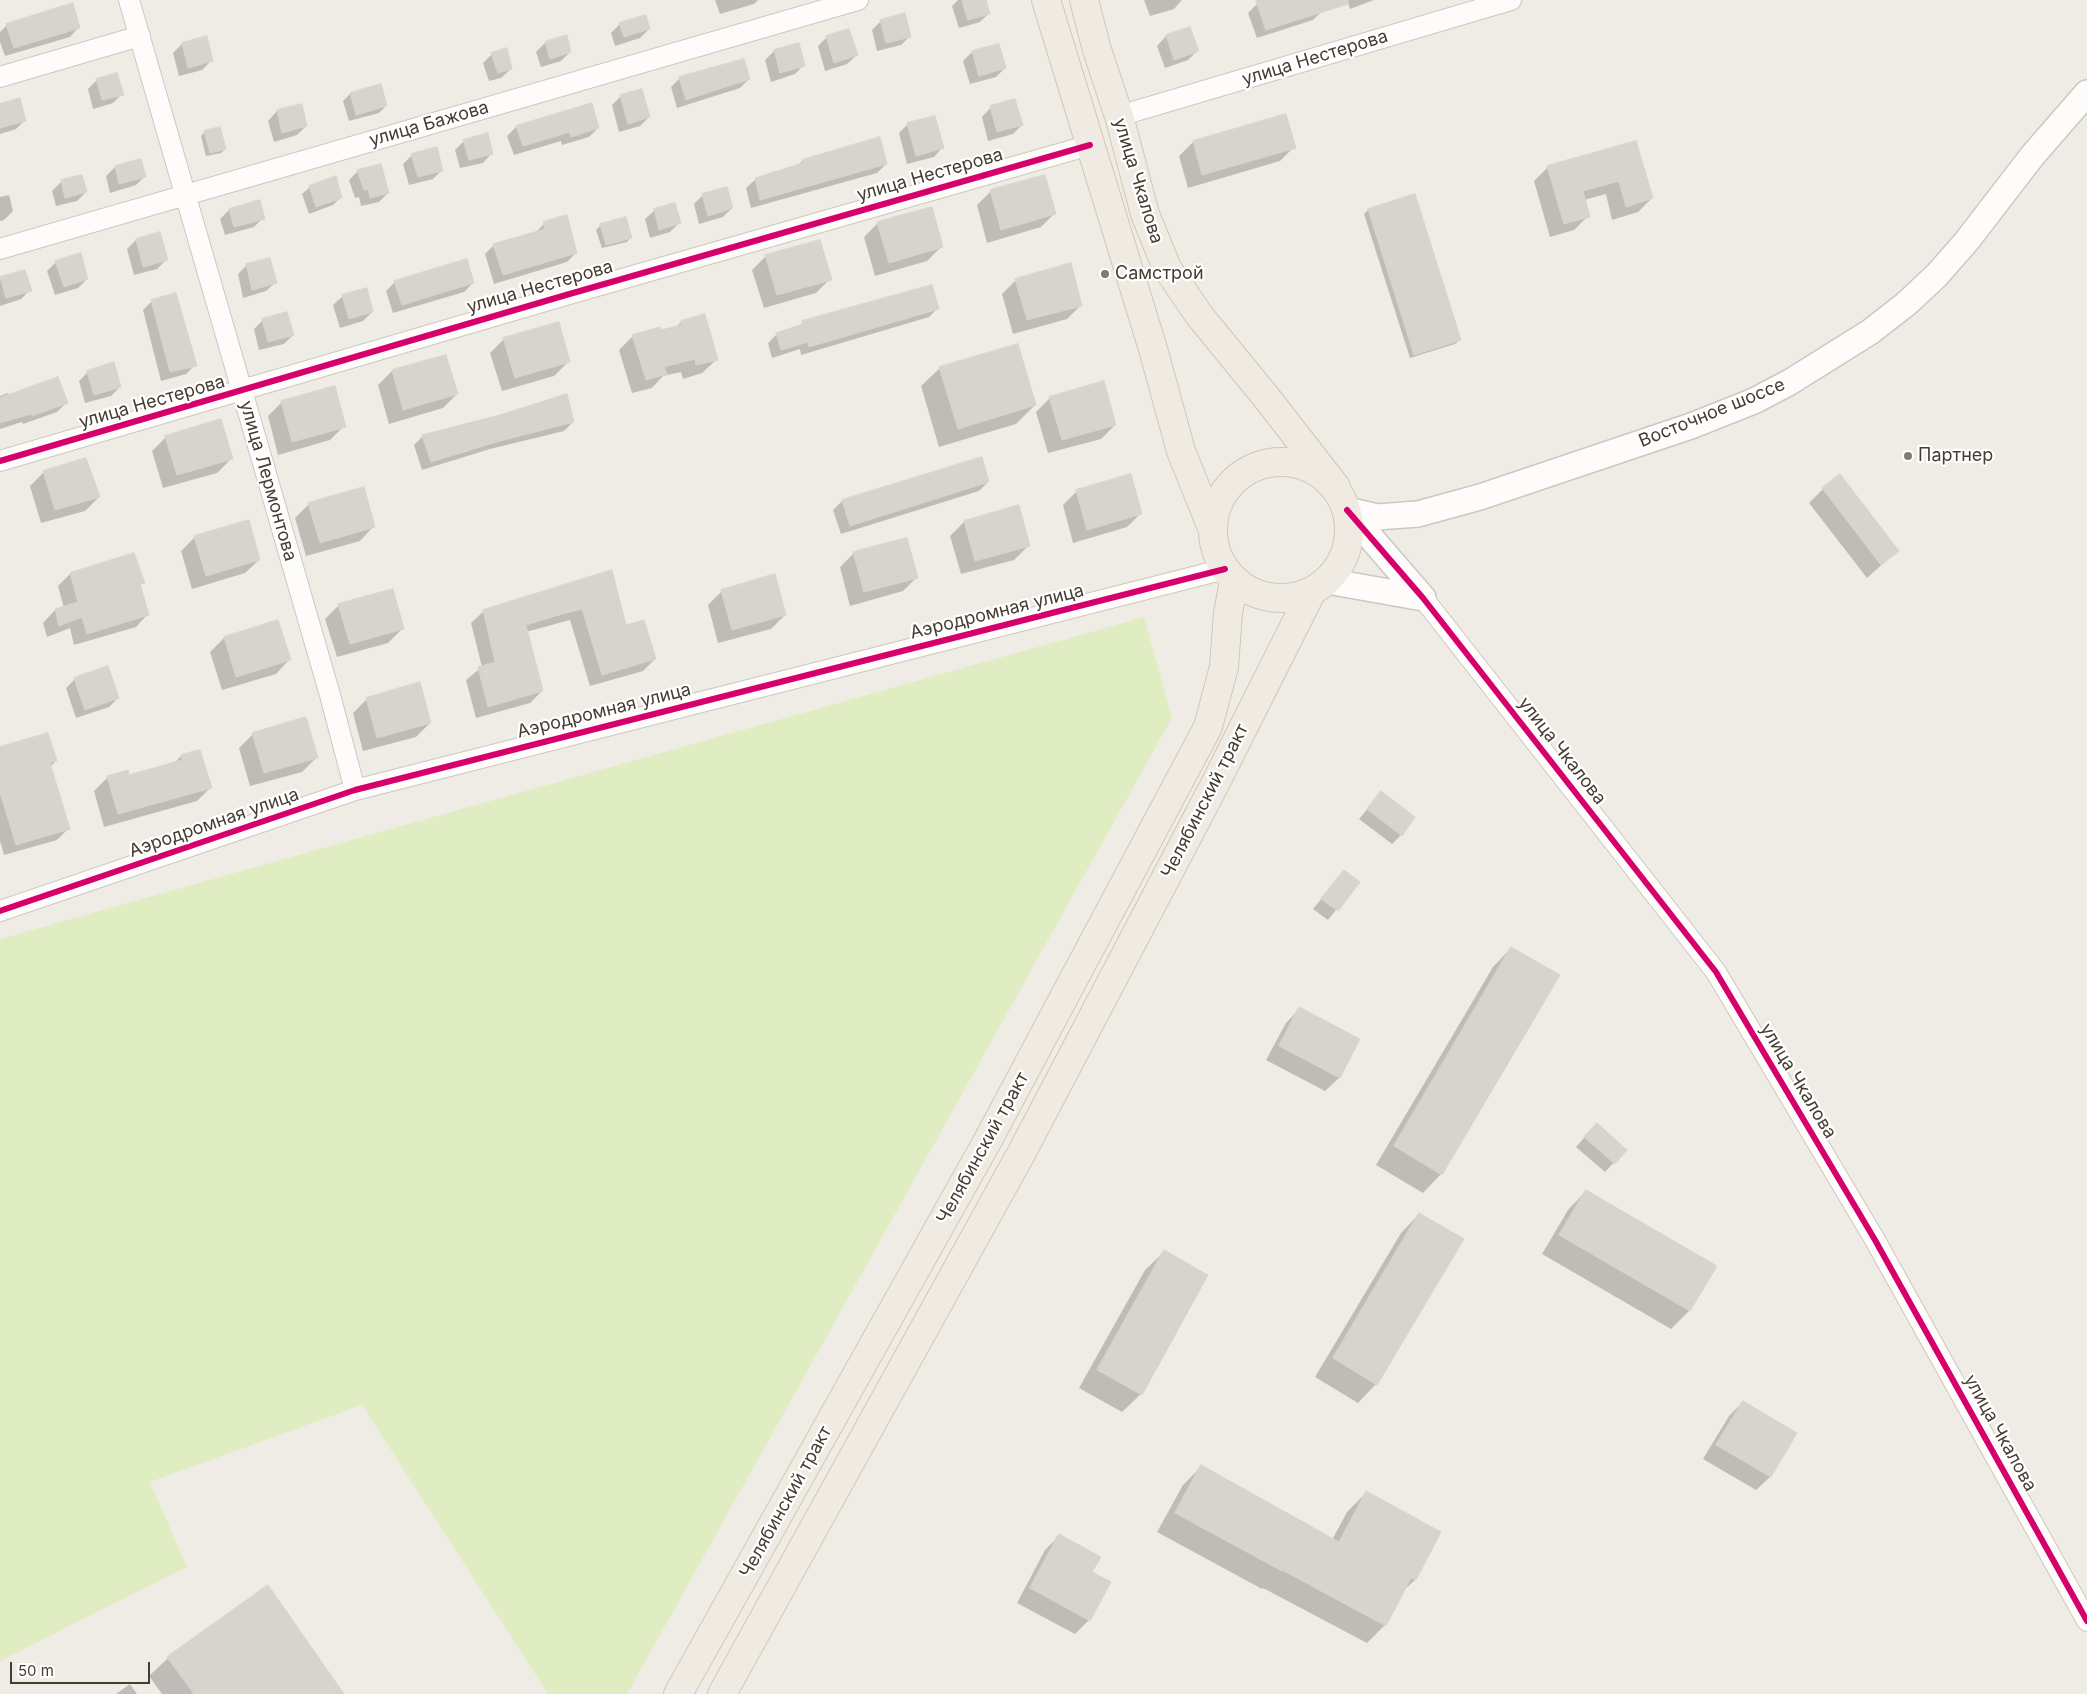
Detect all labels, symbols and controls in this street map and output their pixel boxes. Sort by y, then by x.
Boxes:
street label: улица Нестерова [1240,26,1390,90]
street label: улица Бажова [367,97,491,151]
street label: улица Чкалова [1109,116,1167,246]
street label: улица Нестерова [854,144,1006,206]
street label: улица Нестерова [464,256,616,318]
place label: Самстрой [1115,263,1204,285]
marker: Самстрой [1099,268,1111,280]
street label: улица Нестерова [76,371,228,433]
street label: Восточное шоссе [1636,374,1788,452]
street label: улица Лермонтова [235,398,301,564]
place label: Партнер [1918,445,1993,467]
marker: Партнер [1902,450,1914,462]
street label: Аэродромная улица [908,580,1086,644]
street label: Аэродромная улица [515,679,693,743]
street label: улица Чкалова [1513,693,1611,809]
street label: Челябинский тракт [1157,720,1253,882]
street label: Аэродромная улица [126,784,302,862]
street label: улица Чкалова [1755,1020,1841,1142]
street label: Челябинский тракт [932,1068,1034,1228]
street label: улица Чкалова [1959,1371,2041,1495]
street label: Челябинский тракт [735,1422,837,1582]
scale bar [12,1652,152,1684]
text: 50 m [18,1661,54,1680]

